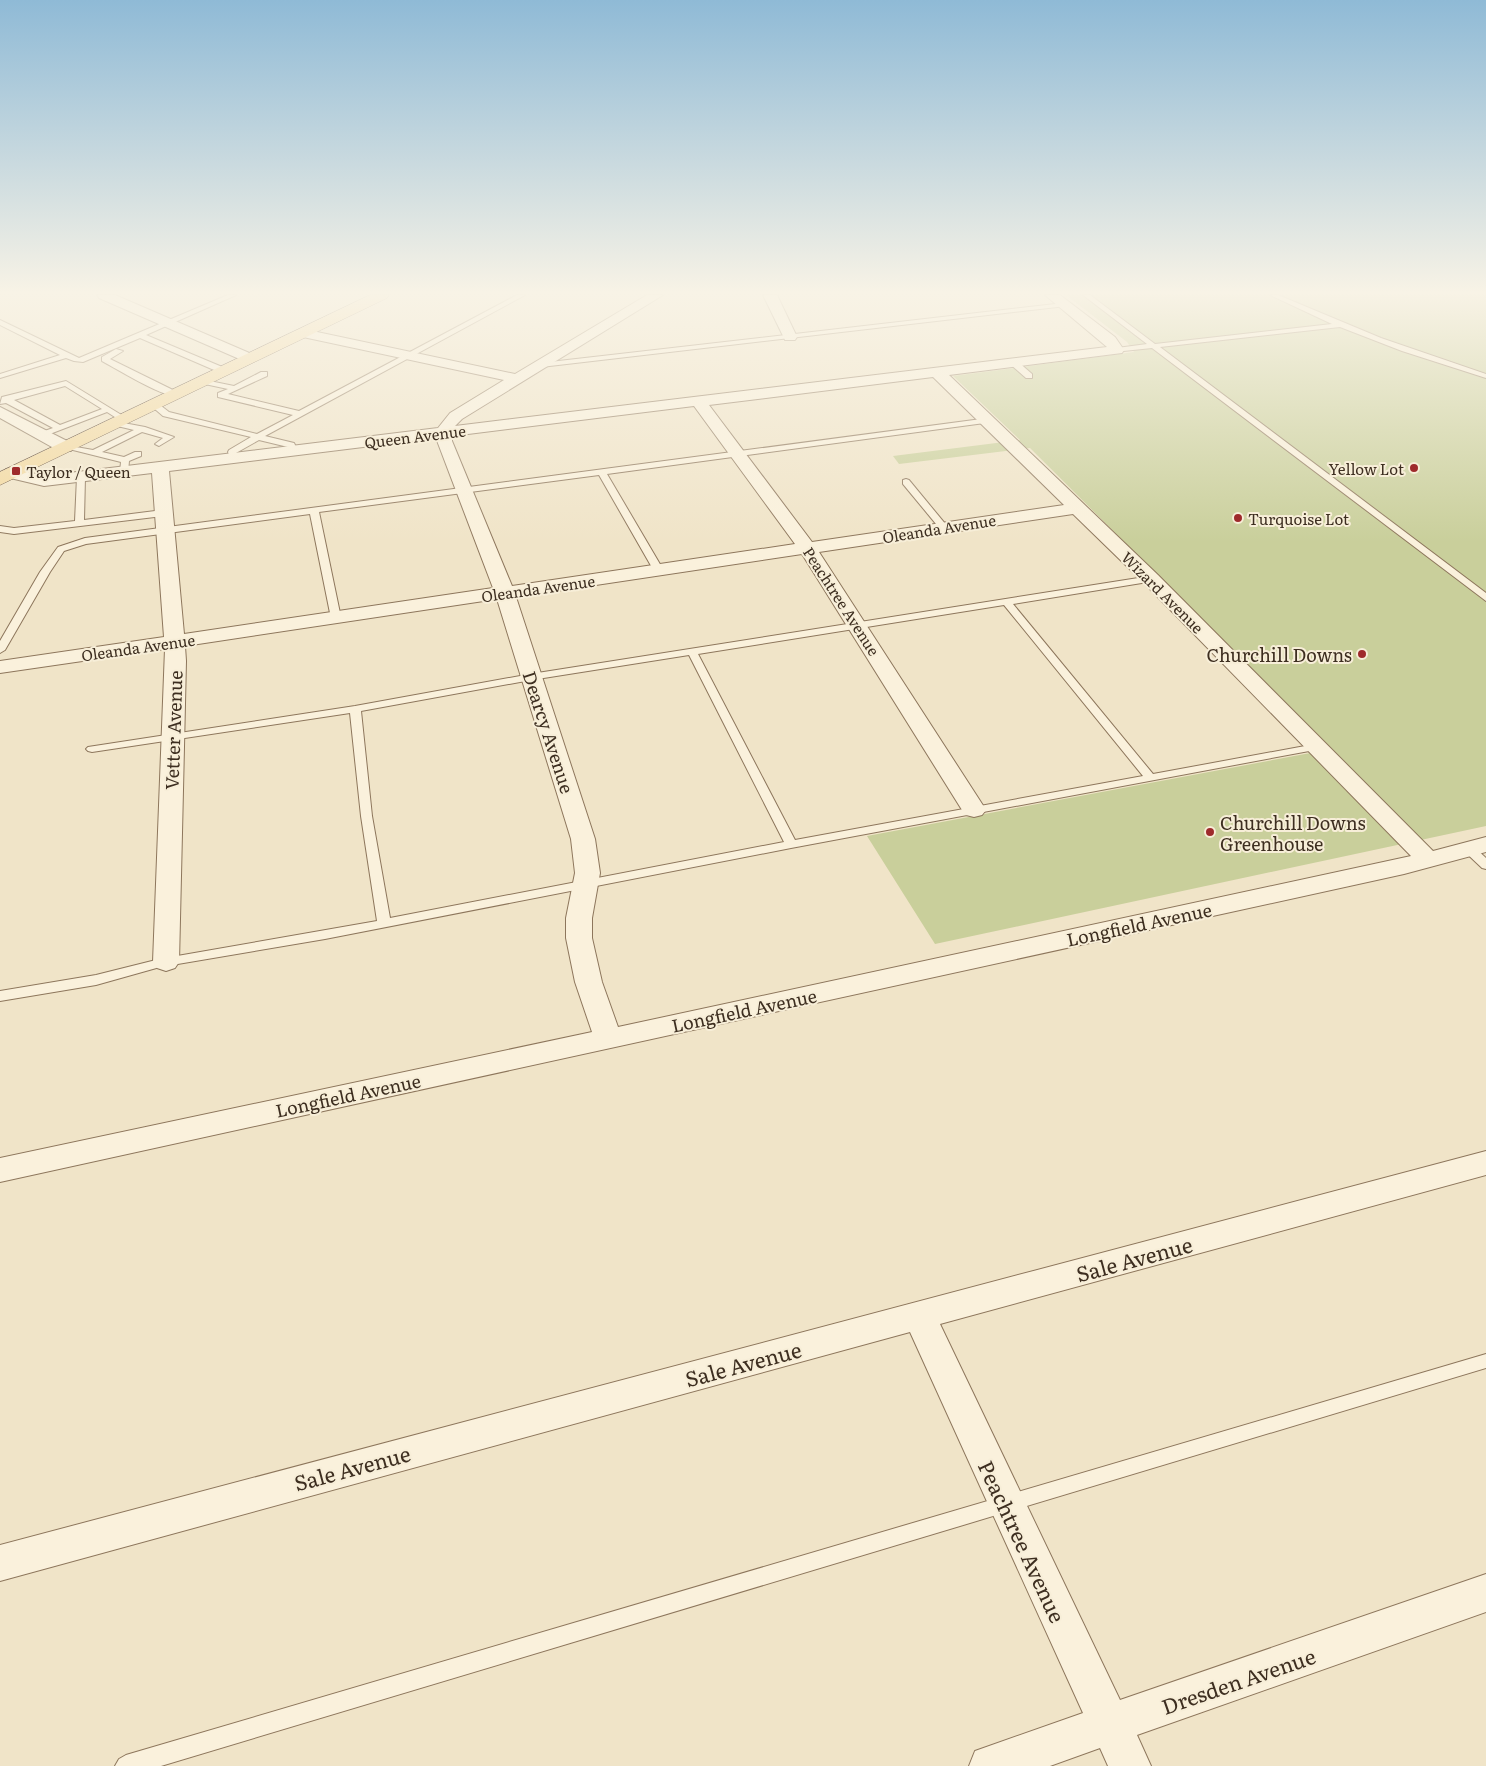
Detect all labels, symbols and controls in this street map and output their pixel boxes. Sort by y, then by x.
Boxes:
street label: Queen Avenue [363,418,467,454]
place label: Yellow Lot [1329,457,1404,480]
place label: Taylor / Queen [26,460,131,483]
marker: Yellow Lot [1408,462,1420,474]
marker: Taylor / Queen [10,465,22,477]
place label: Turquoise Lot [1248,507,1349,530]
street label: Oleanda Avenue [881,508,998,548]
marker: Turquoise Lot [1232,512,1244,524]
street label: Peachtree Avenue [798,542,886,660]
street label: Wizard Avenue [1117,546,1209,638]
street label: Oleanda Avenue [480,569,597,607]
street label: Oleanda Avenue [80,628,197,666]
place label: Churchill Downs [1206,641,1352,668]
marker: Churchill Downs [1356,648,1368,660]
street label: Dearcy Avenue [517,667,581,797]
street label: Vetter Avenue [157,670,189,790]
place label: Churchill Downs Greenhouse [1220,809,1366,857]
marker: Churchill Downs Greenhouse [1204,826,1216,838]
street label: Longfield Avenue [1064,895,1214,953]
street label: Longfield Avenue [669,981,819,1039]
street label: Longfield Avenue [273,1066,423,1124]
street label: Sale Avenue [1072,1228,1196,1288]
street label: Sale Avenue [681,1333,805,1393]
street label: Sale Avenue [290,1437,414,1497]
street label: Peachtree Avenue [972,1455,1074,1627]
street label: Dresden Avenue [1157,1639,1319,1721]

